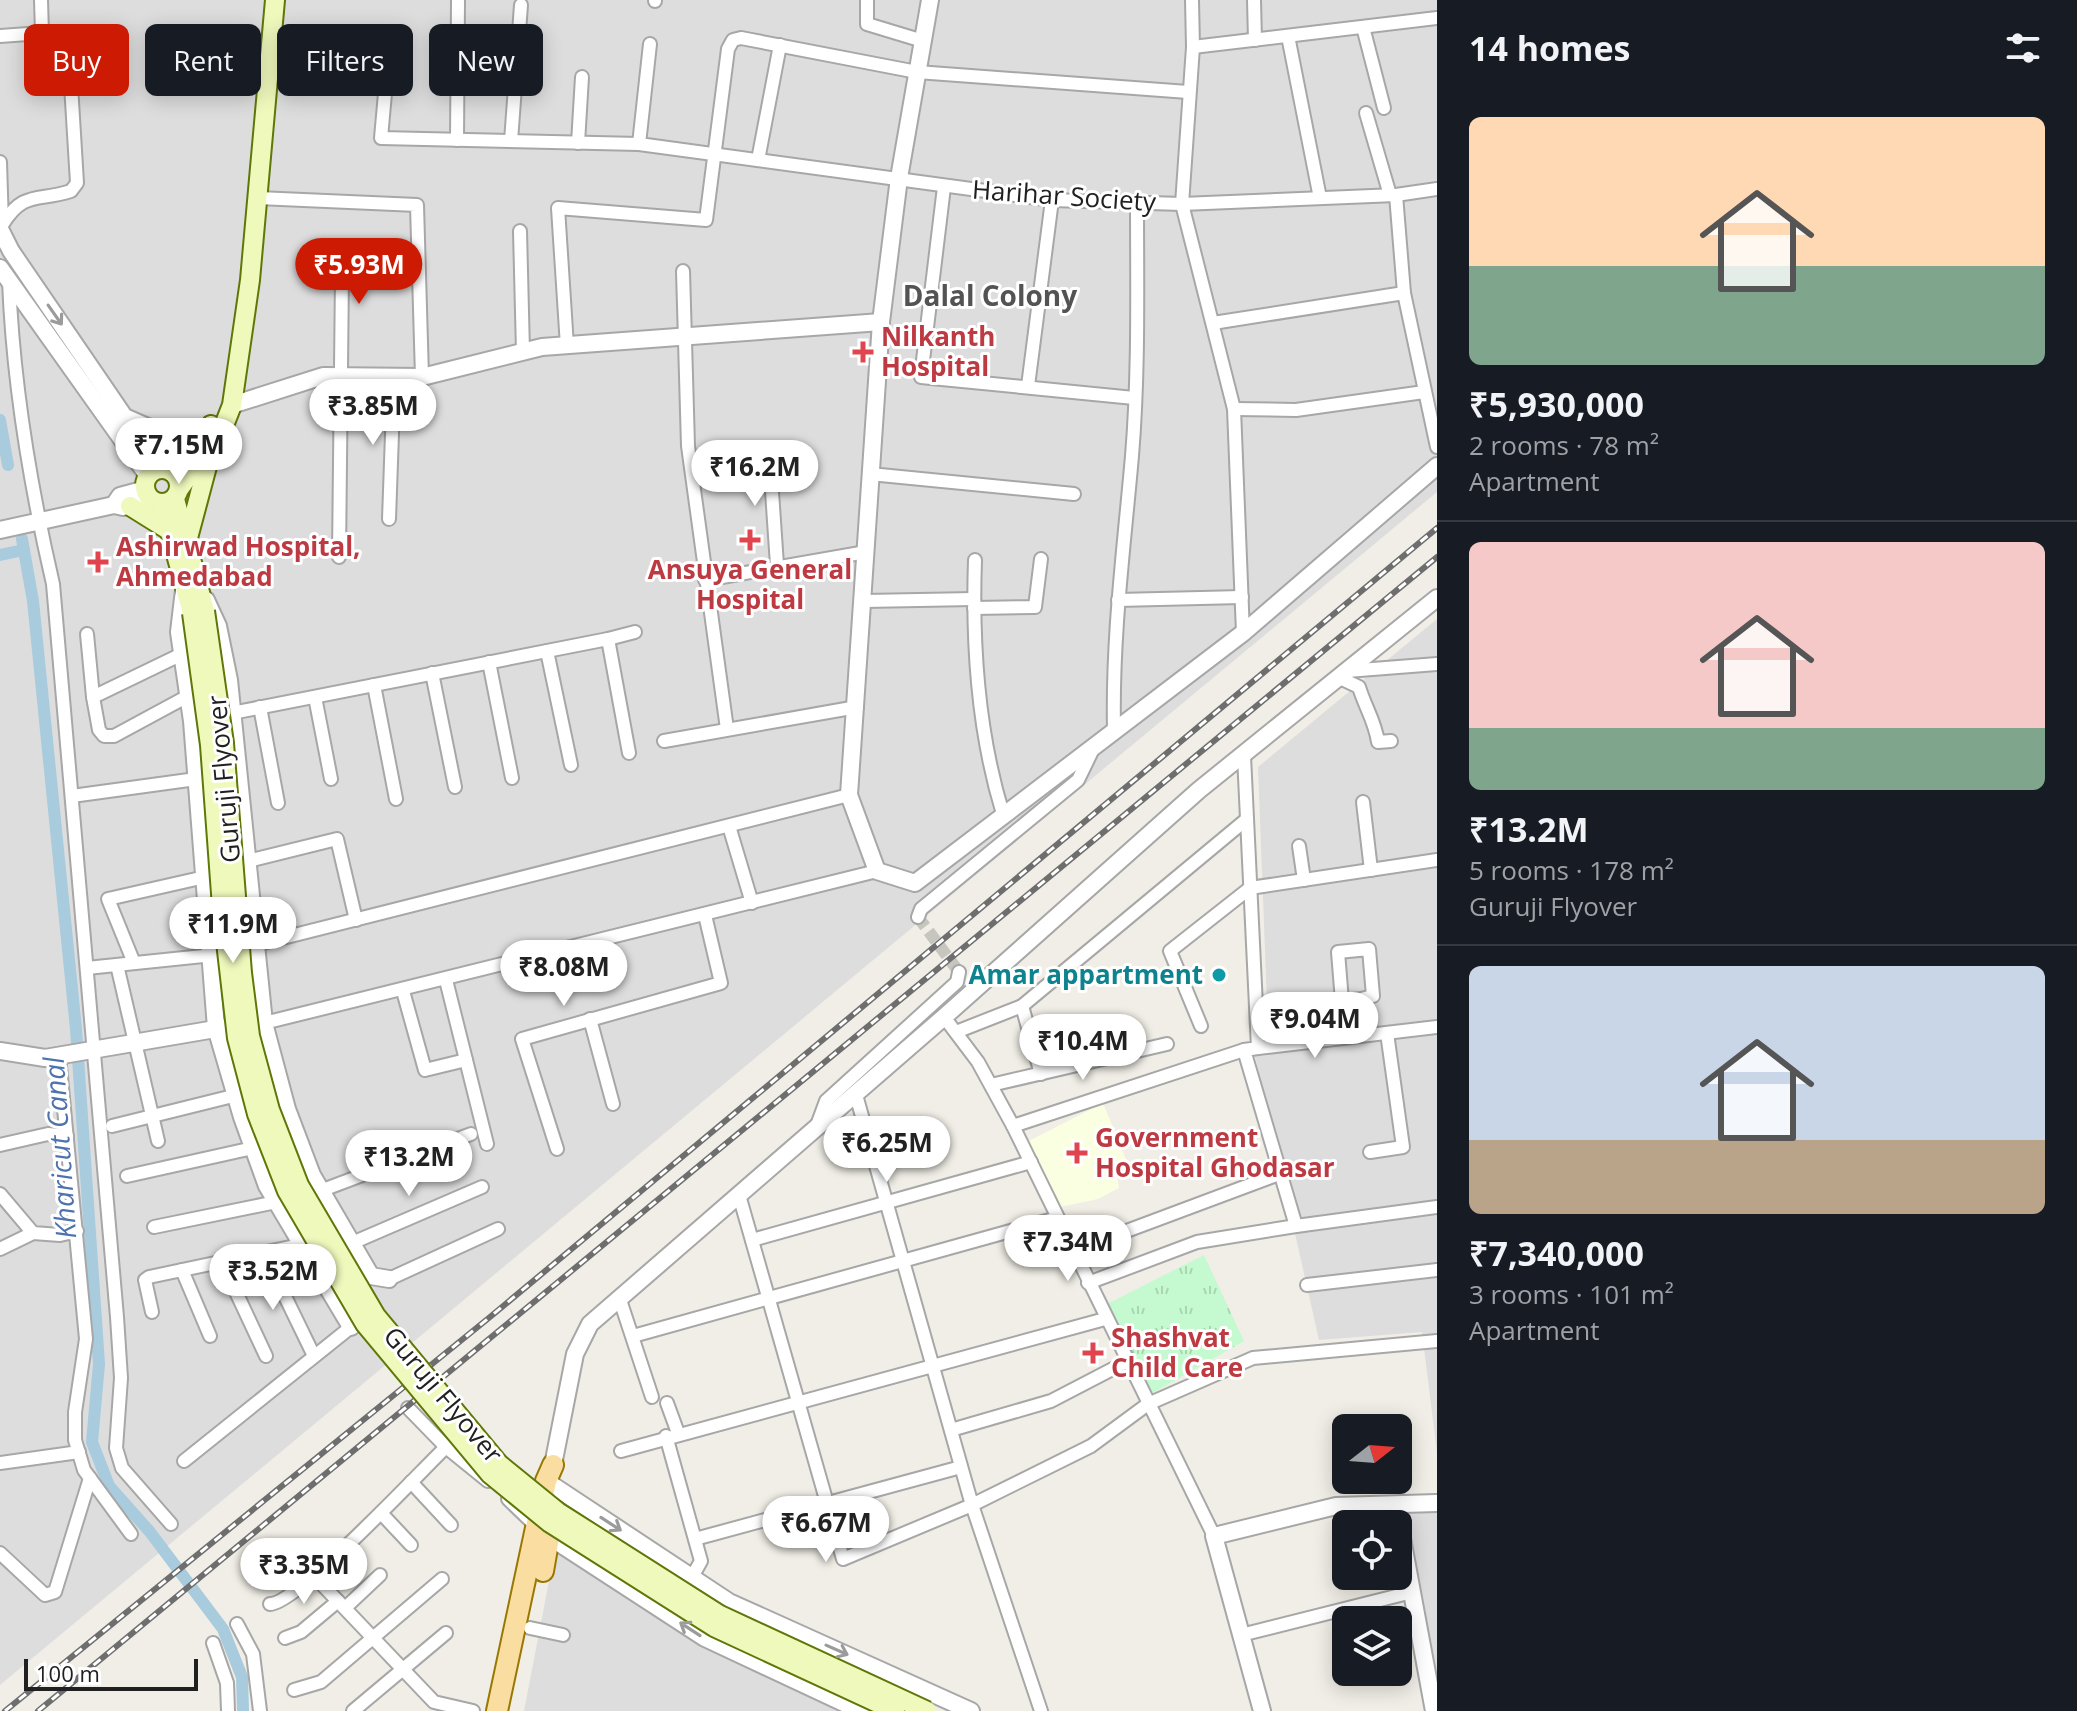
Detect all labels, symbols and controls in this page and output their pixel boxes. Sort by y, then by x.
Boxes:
chip: Buy [24,24,129,96]
chip: Rent [145,24,261,96]
chip: Filters [277,24,413,96]
chip: New [429,24,543,96]
text: 14 homes [1469,25,1630,71]
icon: filters [2001,26,2045,70]
icon: home [1685,169,1829,313]
street label: Harihar Society [971,171,1158,219]
pin: ₹5.93M [294,238,424,306]
text: ₹5.93M [313,246,405,282]
district label: Dalal Colony [903,276,1077,314]
one-way arrow [47,304,64,326]
place label: Nilkanth Hospital [881,318,995,384]
marker: Nilkanth Hospital [852,341,874,363]
pin: ₹3.85M [308,379,438,447]
text: ₹5,930,000 [1469,381,1644,427]
text: ₹3.85M [327,387,419,423]
pin: ₹7.15M [114,418,244,486]
text: ₹7.15M [133,426,225,462]
text: 2 rooms · 78 m² [1469,427,1659,463]
pin: ₹16.2M [690,440,820,508]
text: ₹16.2M [709,448,801,484]
text: Apartment [1469,463,1600,499]
place label: Ashirwad Hospital, Ahmedabad [116,528,361,594]
marker: Ansuya General Hospital [739,529,761,551]
marker: Ashirwad Hospital, Ahmedabad [87,551,109,573]
place label: Ansuya General Hospital [648,551,852,617]
icon: home [1685,594,1829,738]
street label: Guruji Flyover [198,693,248,864]
text: ₹13.2M [1469,806,1589,852]
text: 5 rooms · 178 m² [1469,852,1674,888]
text: Guruji Flyover [1469,888,1637,924]
pin: ₹11.9M [168,897,298,965]
text: ₹11.9M [187,905,279,941]
pin: ₹8.08M [499,940,629,1008]
text: ₹8.08M [518,948,610,984]
place label: Amar appartment [969,956,1203,992]
marker: Amar appartment [1210,966,1228,984]
pin: ₹9.04M [1250,992,1380,1060]
text: ₹9.04M [1269,1000,1361,1036]
pin: ₹10.4M [1018,1014,1148,1082]
icon: home [1685,1018,1829,1162]
text: ₹10.4M [1037,1022,1129,1058]
water label: Kharicut Canal [34,1055,84,1240]
pin: ₹6.25M [822,1116,952,1184]
place label: Government Hospital Ghodasar [1095,1119,1335,1185]
text: ₹6.25M [841,1124,933,1160]
pin: ₹13.2M [344,1130,474,1198]
text: ₹13.2M [363,1138,455,1174]
marker: Government Hospital Ghodasar [1066,1142,1088,1164]
pin: ₹7.34M [1003,1215,1133,1283]
text: ₹7.34M [1022,1223,1114,1259]
text: ₹7,340,000 [1469,1230,1644,1276]
pin: ₹3.52M [208,1244,338,1312]
text: ₹3.52M [227,1252,319,1288]
text: 3 rooms · 101 m² [1469,1276,1674,1312]
text: Apartment [1469,1312,1600,1348]
street label: Guruji Flyover [376,1318,512,1471]
place label: Shashvat Child Care [1111,1319,1243,1385]
marker: Shashvat Child Care [1082,1342,1104,1364]
north arrow [1332,1414,1412,1494]
map controls [1332,1414,1412,1686]
pin: ₹6.67M [761,1496,891,1564]
text: ₹6.67M [780,1504,872,1540]
button: locate [1332,1510,1412,1590]
one-way arrow [599,1516,622,1532]
pin: ₹3.35M [239,1538,369,1606]
text: ₹3.35M [258,1546,350,1582]
button: layers [1332,1606,1412,1686]
one-way arrow [679,1620,702,1636]
one-way arrow [825,1643,849,1658]
scale bar [24,1655,198,1691]
text: 100 m [36,1658,100,1688]

